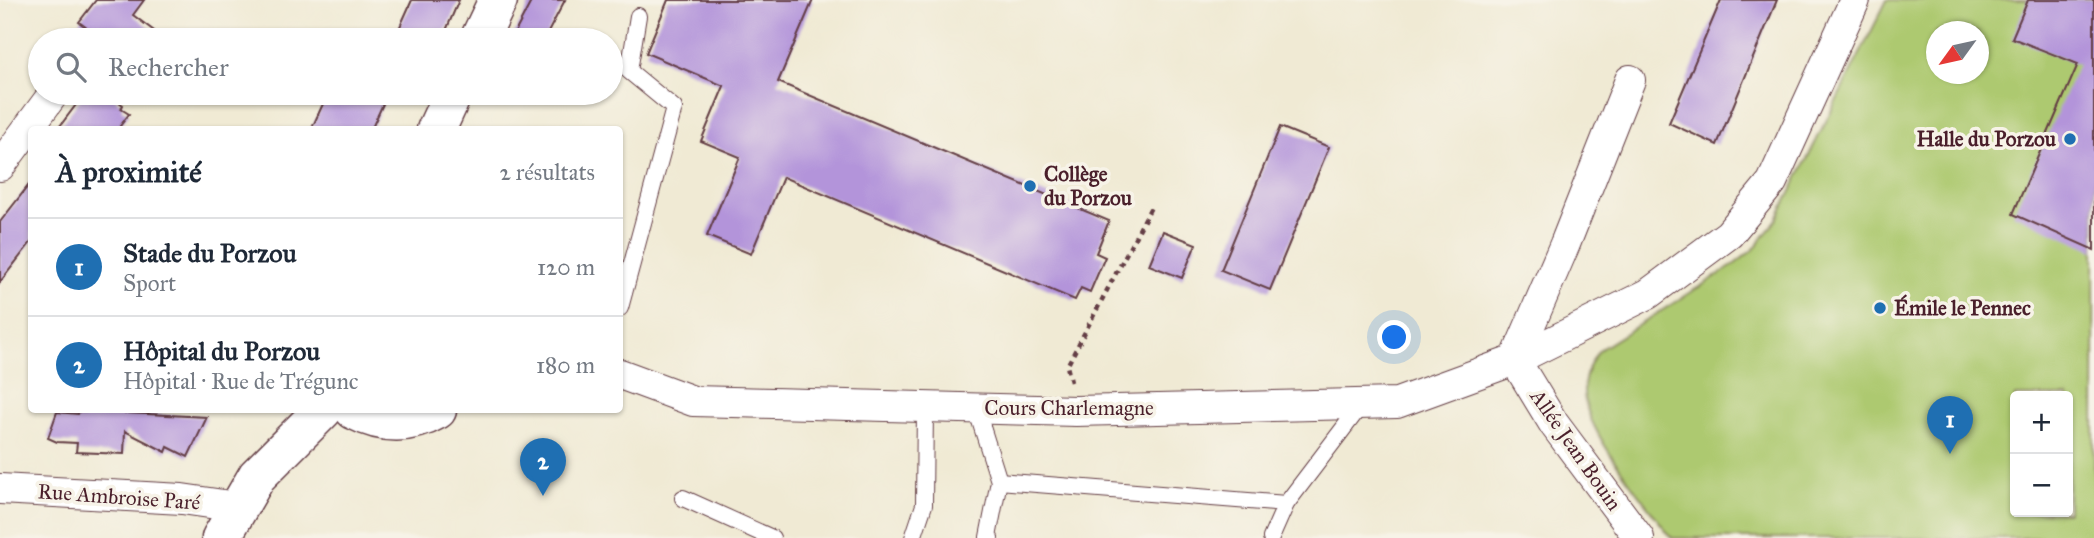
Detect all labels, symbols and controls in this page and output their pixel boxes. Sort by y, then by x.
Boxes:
north arrow [1926,21,1989,84]
search box [28,28,623,105]
icon: search [52,48,90,86]
text: Rechercher [108,51,229,83]
place label: Halle du Porzou [1916,126,2057,152]
marker: Halle du Porzou [2062,131,2078,147]
text: À proximité [56,154,202,190]
text: 2 résultats [499,158,595,186]
place label: Collège du Porzou [1044,161,1133,211]
marker: Collège du Porzou [1022,178,1038,194]
text: Stade du Porzou [123,237,297,269]
text: 1 [74,253,84,281]
text: 120 m [537,253,595,281]
text: Sport [123,269,176,297]
place label: Émile le Pennec [1894,294,2031,321]
marker: Émile le Pennec [1872,300,1888,316]
your location [1377,320,1411,354]
text: Hôpital du Porzou [123,335,320,367]
text: 2 [73,351,85,379]
text: 180 m [536,351,595,379]
text: Hôpital · Rue de Trégunc [123,367,359,395]
street label: Allée Jean Bouin [1524,384,1627,516]
map controls [2010,391,2073,517]
button: + [2010,391,2073,454]
street label: Cours Charlemagne [984,395,1154,421]
pin: 1 [1927,396,1973,454]
pin: 2 [520,438,566,496]
button: − [2010,454,2073,517]
street label: Rue Ambroise Paré [37,478,201,516]

